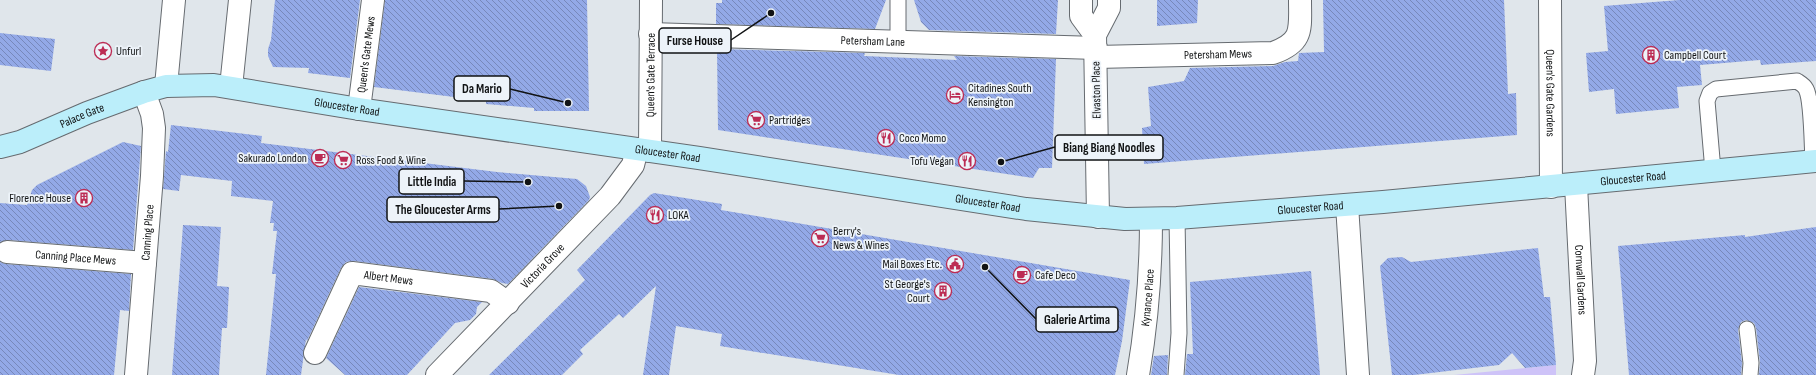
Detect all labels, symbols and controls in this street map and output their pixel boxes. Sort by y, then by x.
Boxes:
street label: Queen's Gate Mews [354,15,379,94]
callout: Furse House [659,28,731,53]
street label: Queen's Gate Terrace [643,33,659,117]
text: Furse House [667,33,724,49]
street label: Petersham Lane [840,33,905,50]
place icon: Unfurl [93,41,113,61]
place label: Unfurl [116,44,141,59]
building icon: Campbell Court [1641,45,1661,65]
street label: Petersham Mews [1184,46,1252,63]
place label: Campbell Court [1664,48,1726,63]
street label: Queen's Gate Gardens [1542,49,1558,137]
street label: Elvaston Place [1088,61,1105,119]
callout: Da Mario [454,76,510,101]
text: Da Mario [462,81,502,97]
place label: Citadines South Kensington [968,81,1032,110]
hotel icon: Citadines South Kensington [945,85,965,105]
street label: Gloucester Road [313,95,381,120]
street label: Palace Gate [58,100,107,132]
supermarket icon: Partridges [746,110,766,130]
place label: Partridges [769,113,810,128]
restaurant icon: Coco Momo [876,128,896,148]
place label: Coco Momo [899,131,946,146]
callout: Biang Biang Noodles [1055,135,1163,160]
text: Biang Biang Noodles [1063,140,1155,156]
street label: Gloucester Road [634,142,701,166]
cafe icon: Sakurado London [310,148,330,168]
supermarket icon: Ross Food & Wine [333,150,353,170]
place label: Sakurado London [238,151,307,166]
restaurant icon: Tofu Vegan [957,151,977,171]
place label: Ross Food & Wine [356,153,426,168]
place label: Tofu Vegan [910,154,954,169]
street label: Gloucester Road [1600,168,1667,189]
callout: Little India [399,169,464,194]
text: Little India [408,174,456,190]
building icon: Florence House [74,188,94,208]
place label: Florence House [9,191,71,206]
street label: Gloucester Road [954,191,1022,216]
callout: The Gloucester Arms [387,197,499,222]
street label: Gloucester Road [1277,198,1344,218]
text: The Gloucester Arms [395,202,491,218]
street label: Canning Place [138,204,158,261]
restaurant icon: LOKA [645,205,665,225]
place label: LOKA [668,208,690,223]
place label: Berry's News & Wines [833,224,889,253]
supermarket icon: Berry's News & Wines [810,228,830,248]
street label: Victoria Grove [518,240,568,292]
street label: Cornwall Gardens [1571,245,1590,315]
street label: Canning Place Mews [35,247,117,269]
public building icon: Mail Boxes Etc. [945,254,965,274]
place label: Mail Boxes Etc. [882,257,942,272]
cafe icon: Cafe Deco [1012,265,1032,285]
street label: Albert Mews [362,267,414,289]
place label: Cafe Deco [1035,268,1076,283]
street label: Kynance Place [1138,268,1158,327]
place label: St George's Court [885,277,930,306]
building icon: St George's Court [933,281,953,301]
callout: Galerie Artima [1036,307,1118,332]
text: Galerie Artima [1044,312,1110,328]

